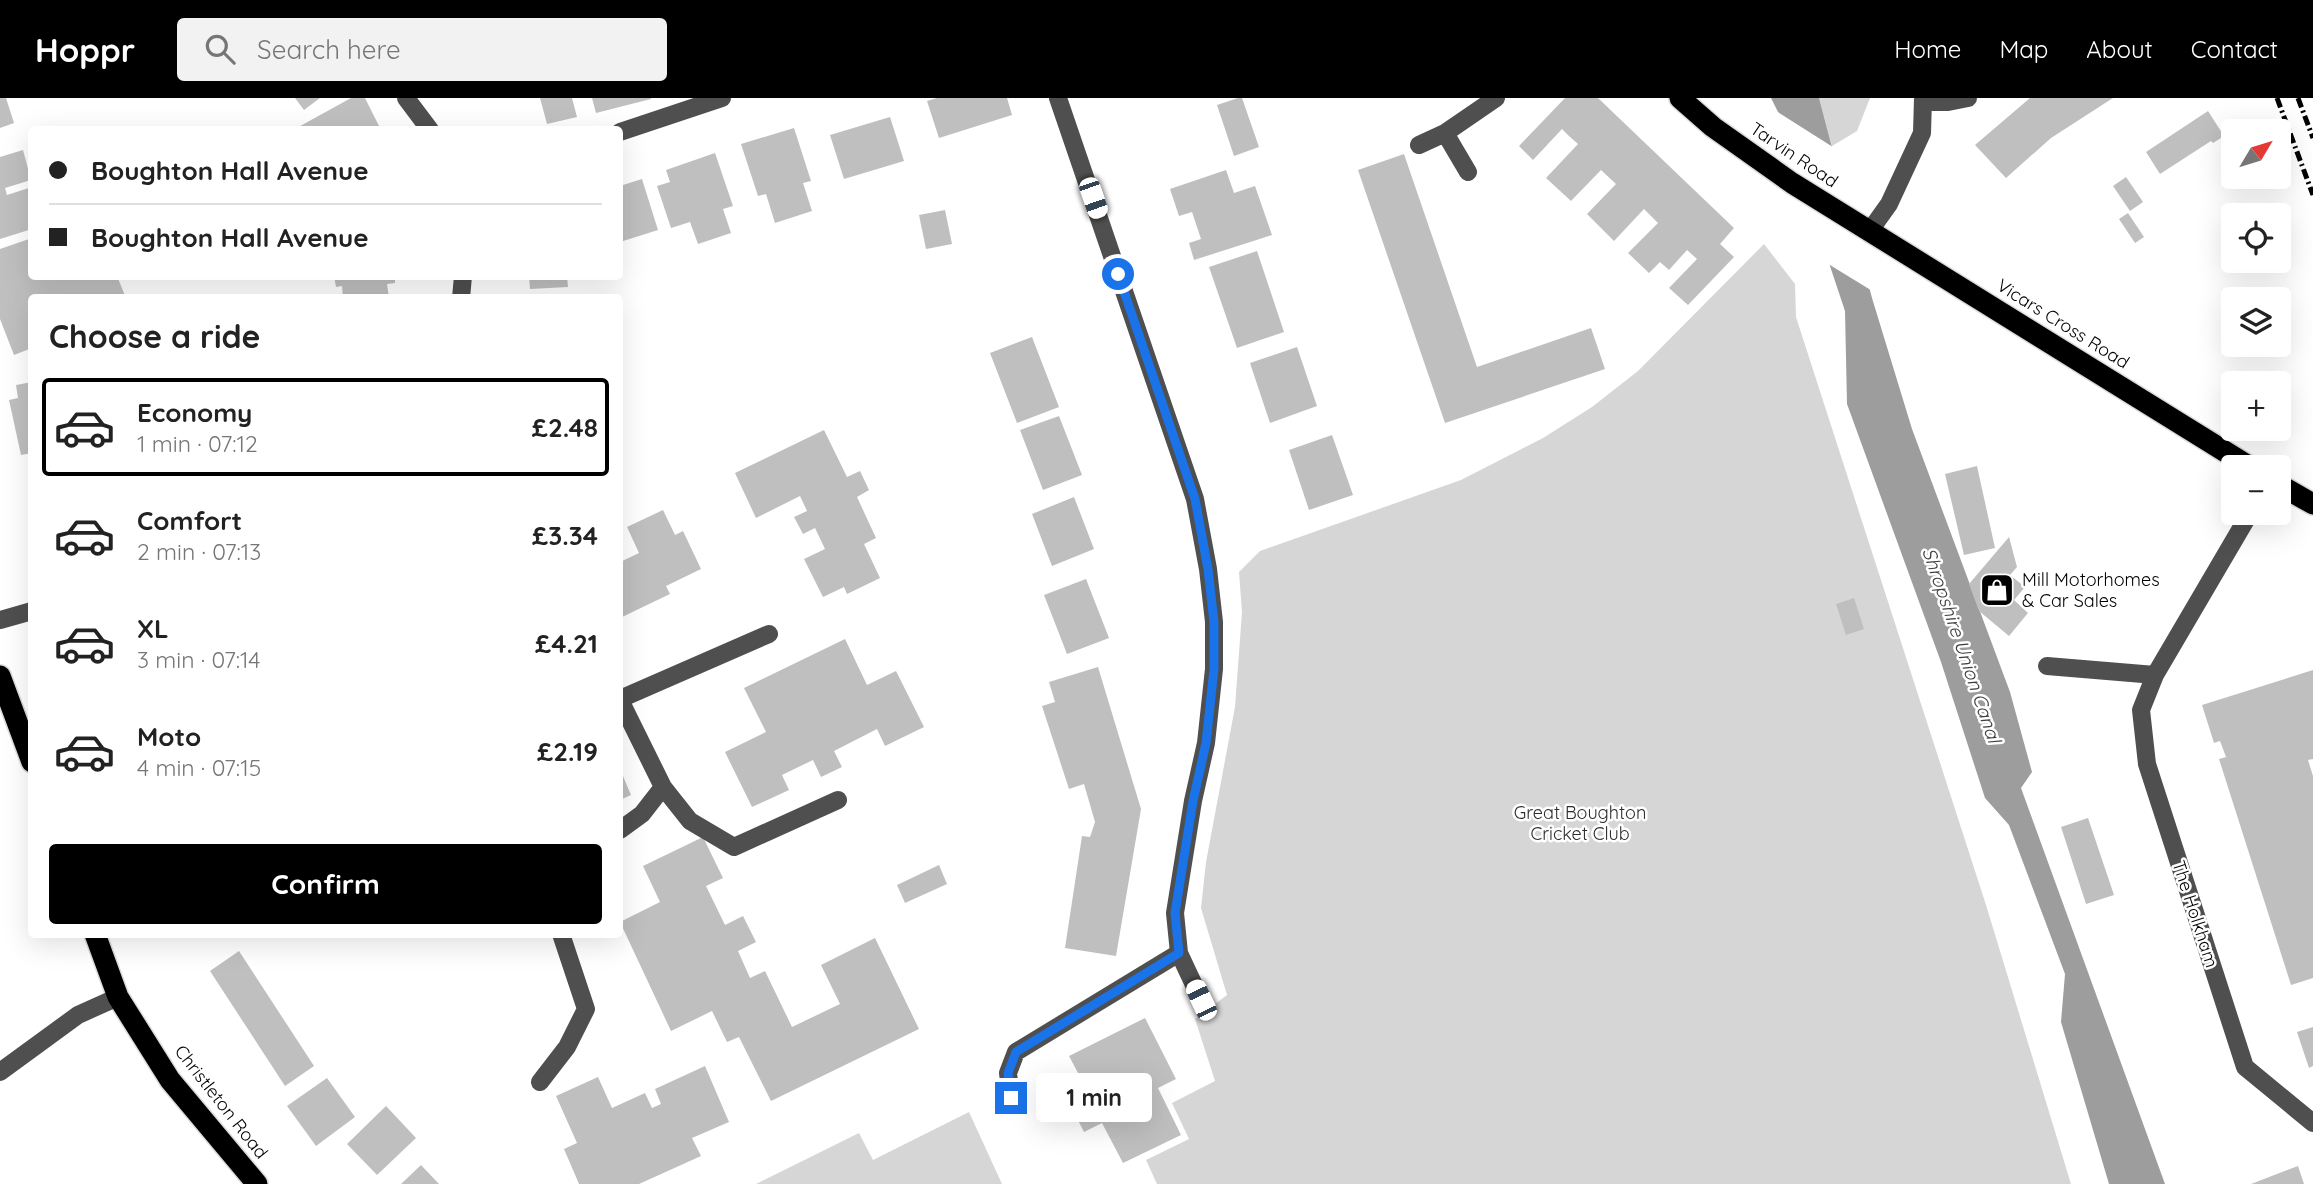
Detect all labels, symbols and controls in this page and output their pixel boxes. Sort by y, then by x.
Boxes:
search box [177,18,667,81]
text: Hoppr [35,29,135,70]
icon: search [201,30,239,68]
text: Search here [257,33,401,66]
text: Home [1894,34,1961,64]
text: Map [1999,34,2048,64]
text: About [2086,34,2153,64]
text: Contact [2191,34,2278,64]
street label: Tarvin Road [1746,117,1843,192]
north arrow [2221,119,2291,189]
map controls [2221,119,2291,525]
text: Boughton Hall Avenue [91,154,369,187]
car [1077,175,1110,221]
button: locate [2221,203,2291,273]
text: Boughton Hall Avenue [91,221,369,254]
route start [1102,258,1134,290]
street label: Vicars Cross Road [1993,274,2134,374]
button: layers [2221,287,2291,357]
text: Choose a ride [49,316,261,356]
button: + [2221,371,2291,441]
icon: car [53,396,116,459]
text: Economy [137,396,252,429]
text: £2.48 [532,411,598,444]
text: 1 min · 07:12 [137,429,258,458]
button: − [2221,455,2291,525]
icon: car [53,504,116,567]
text: Comfort [137,504,242,537]
text: £3.34 [532,519,598,552]
text: 2 min · 07:13 [137,537,261,566]
water label: Shropshire Union Canal [1917,544,2008,748]
place label: Mill Motorhomes & Car Sales [2022,568,2160,612]
shop icon: Mill Motorhomes & Car Sales [1978,571,2016,609]
icon: car [53,612,116,675]
text: XL [137,612,169,645]
text: £4.21 [535,627,598,660]
text: 3 min · 07:14 [137,645,260,674]
icon: car [53,720,116,783]
text: Moto [137,720,201,753]
text: £2.19 [537,735,598,768]
text: 4 min · 07:15 [137,753,261,782]
park label: Great Boughton Cricket Club [1514,801,1646,845]
button: Confirm [49,844,602,924]
street label: The Holkham [2167,857,2224,970]
car [1183,977,1220,1023]
street label: Christleton Road [170,1040,273,1163]
callout: 1 min [1036,1074,1151,1122]
route end [995,1082,1027,1114]
text: 1 min [1066,1083,1122,1112]

